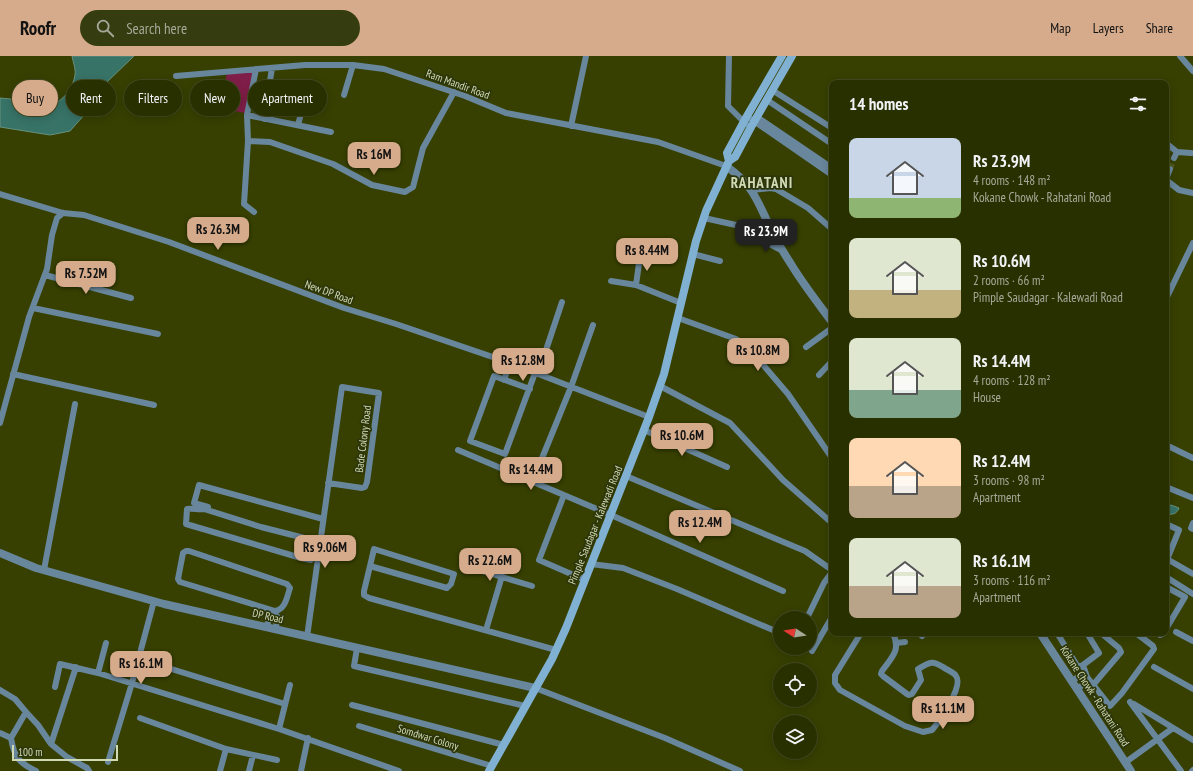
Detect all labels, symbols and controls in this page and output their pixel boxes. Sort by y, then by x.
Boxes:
search box [80,10,360,46]
text: Roofr [20,16,56,40]
icon: search [94,17,116,39]
text: Search here [126,19,187,38]
text: Map [1050,19,1071,37]
text: Layers [1093,19,1124,37]
text: Share [1146,19,1173,37]
street label: Ram Mandir Road [424,66,492,102]
chip: Buy [12,80,58,116]
chip: Rent [66,80,116,116]
chip: Filters [124,80,182,116]
chip: New [190,80,240,116]
chip: Apartment [248,80,327,116]
text: 14 homes [849,93,908,115]
icon: filters [1127,93,1149,115]
pin: Rs 16M [341,142,407,176]
text: Rs 16M [357,146,391,163]
text: Rs 23.9M [973,150,1030,172]
icon: home [881,154,929,202]
text: 4 rooms · 148 m² [973,172,1051,189]
district label: RAHATANI [731,173,793,192]
text: Kokane Chowk - Rahatani Road [973,189,1111,206]
pin: Rs 26.3M [177,217,259,251]
pin: Rs 23.9M [725,219,807,253]
text: Rs 26.3M [196,221,240,238]
text: Rs 23.9M [744,223,788,240]
pin: Rs 8.44M [606,238,688,272]
text: Rs 8.44M [625,242,669,259]
text: Rs 10.6M [973,250,1030,272]
icon: home [881,254,929,302]
pin: Rs 7.52M [45,261,127,295]
text: Rs 7.52M [65,265,107,282]
text: 2 rooms · 66 m² [973,272,1045,289]
street label: New DP Road [303,277,355,307]
text: Pimple Saudagar - Kalewadi Road [973,289,1123,306]
pin: Rs 10.8M [717,338,799,372]
text: Rs 10.8M [736,342,780,359]
pin: Rs 12.8M [482,348,564,382]
text: Rs 14.4M [973,350,1030,372]
text: Rs 12.8M [501,352,545,369]
icon: home [881,354,929,402]
text: 4 rooms · 128 m² [973,372,1051,389]
text: House [973,389,1001,406]
street label: Bade Colony Road [352,404,374,473]
pin: Rs 10.6M [641,423,723,457]
text: Rs 10.6M [660,427,704,444]
text: Rs 12.4M [973,450,1030,472]
icon: home [881,454,929,502]
pin: Rs 14.4M [490,457,572,491]
text: Rs 14.4M [509,461,553,478]
street label: Pimple Saudagar - Kalewadi Road [565,463,625,586]
text: 3 rooms · 98 m² [973,472,1045,489]
text: Apartment [973,489,1021,506]
pin: Rs 12.4M [659,510,741,544]
text: Rs 12.4M [678,514,722,531]
pin: Rs 9.06M [284,535,366,569]
text: Rs 9.06M [303,539,347,556]
pin: Rs 22.6M [449,548,531,582]
text: Rs 16.1M [973,550,1030,572]
text: Rs 22.6M [468,552,512,569]
icon: home [881,554,929,602]
text: 3 rooms · 116 m² [973,572,1051,589]
text: Apartment [973,589,1021,606]
street label: DP Road [251,606,285,626]
north arrow [773,611,817,655]
map controls [773,611,817,759]
street label: Kokane Chowk - Rahatani Road [1057,643,1133,749]
pin: Rs 16.1M [100,651,182,685]
text: Rs 16.1M [119,655,163,672]
button: locate [773,663,817,707]
pin: Rs 11.1M [902,696,984,730]
text: Rs 11.1M [921,700,965,717]
button: layers [773,715,817,759]
street label: Somdwar Colony [396,721,461,753]
scale bar [12,743,118,762]
text: 100 m [18,745,42,759]

